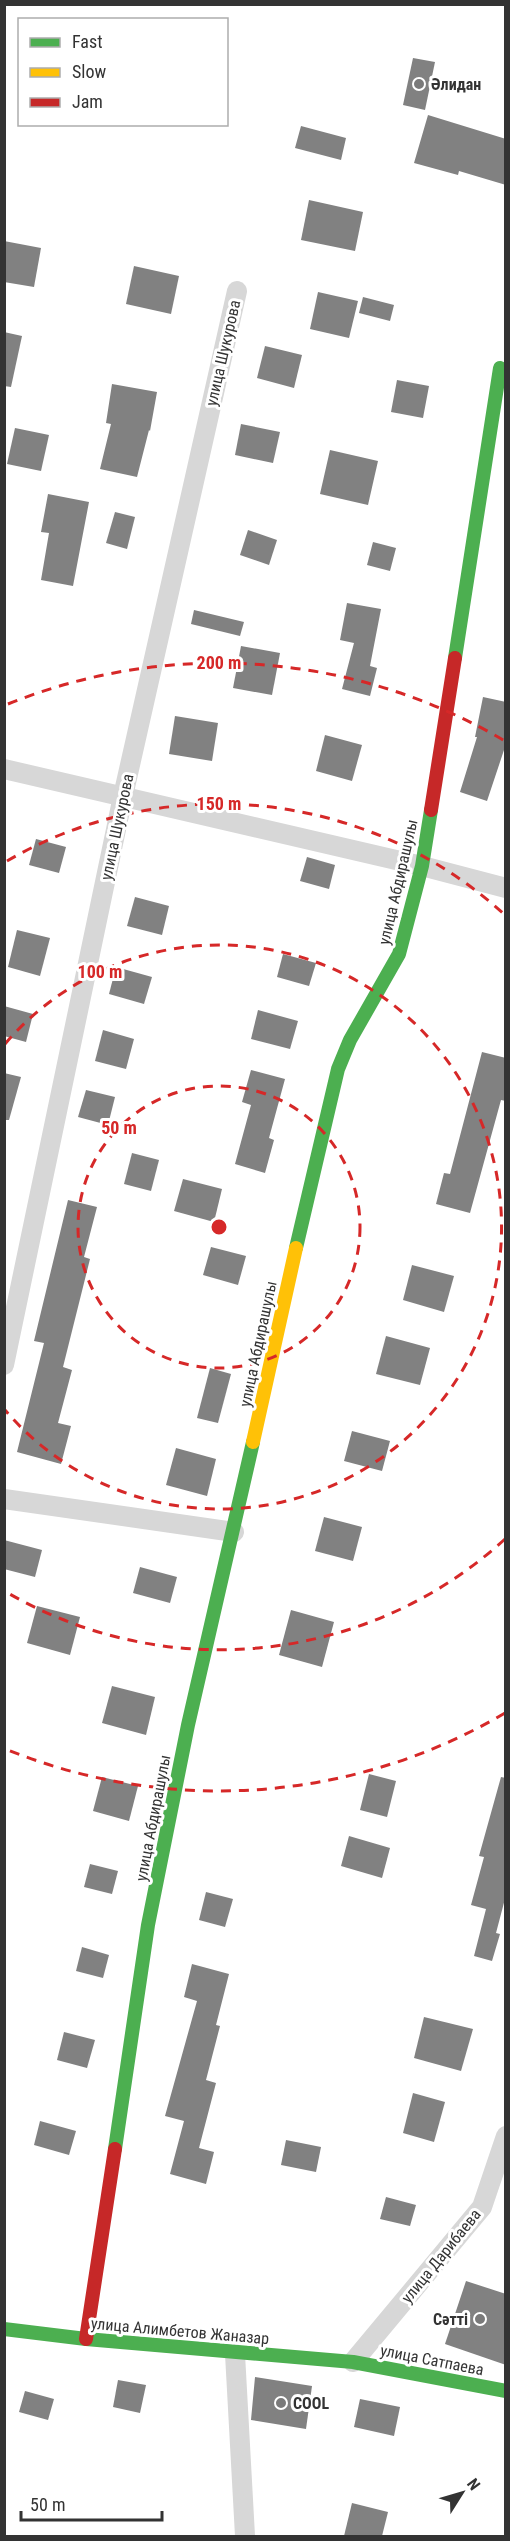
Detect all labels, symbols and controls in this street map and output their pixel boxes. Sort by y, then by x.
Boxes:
legend [18,18,228,126]
text: Fast [72,31,103,52]
text: Slow [72,61,107,82]
place label: Әлидан [431,75,481,94]
marker: Әлидан [412,77,426,91]
text: Jam [72,91,103,112]
street label: улица Шукурова [202,298,244,408]
text: 200 m [197,652,241,673]
street label: улица Шукурова [96,772,138,882]
text: 150 m [197,793,241,814]
street label: улица Абдирашулы [374,817,422,947]
text: 100 m [78,961,122,982]
text: 50 m [101,1117,137,1138]
centre of rings [209,1217,229,1237]
street label: улица Абдирашулы [235,1279,281,1409]
street label: улица Абдирашулы [131,1753,175,1883]
street label: улица Дарибаева [397,2205,485,2307]
place label: Сәтті [433,2310,468,2329]
marker: Сәтті [473,2312,487,2326]
street label: улица Алимбетов Жаназар [90,2314,270,2348]
street label: улица Сатпаева [379,2341,485,2379]
place label: COOL [293,2394,329,2413]
marker: COOL [274,2396,288,2410]
north arrow [432,2463,492,2523]
text: N [463,2475,484,2494]
scale bar [21,2484,162,2522]
text: 50 m [30,2494,65,2515]

